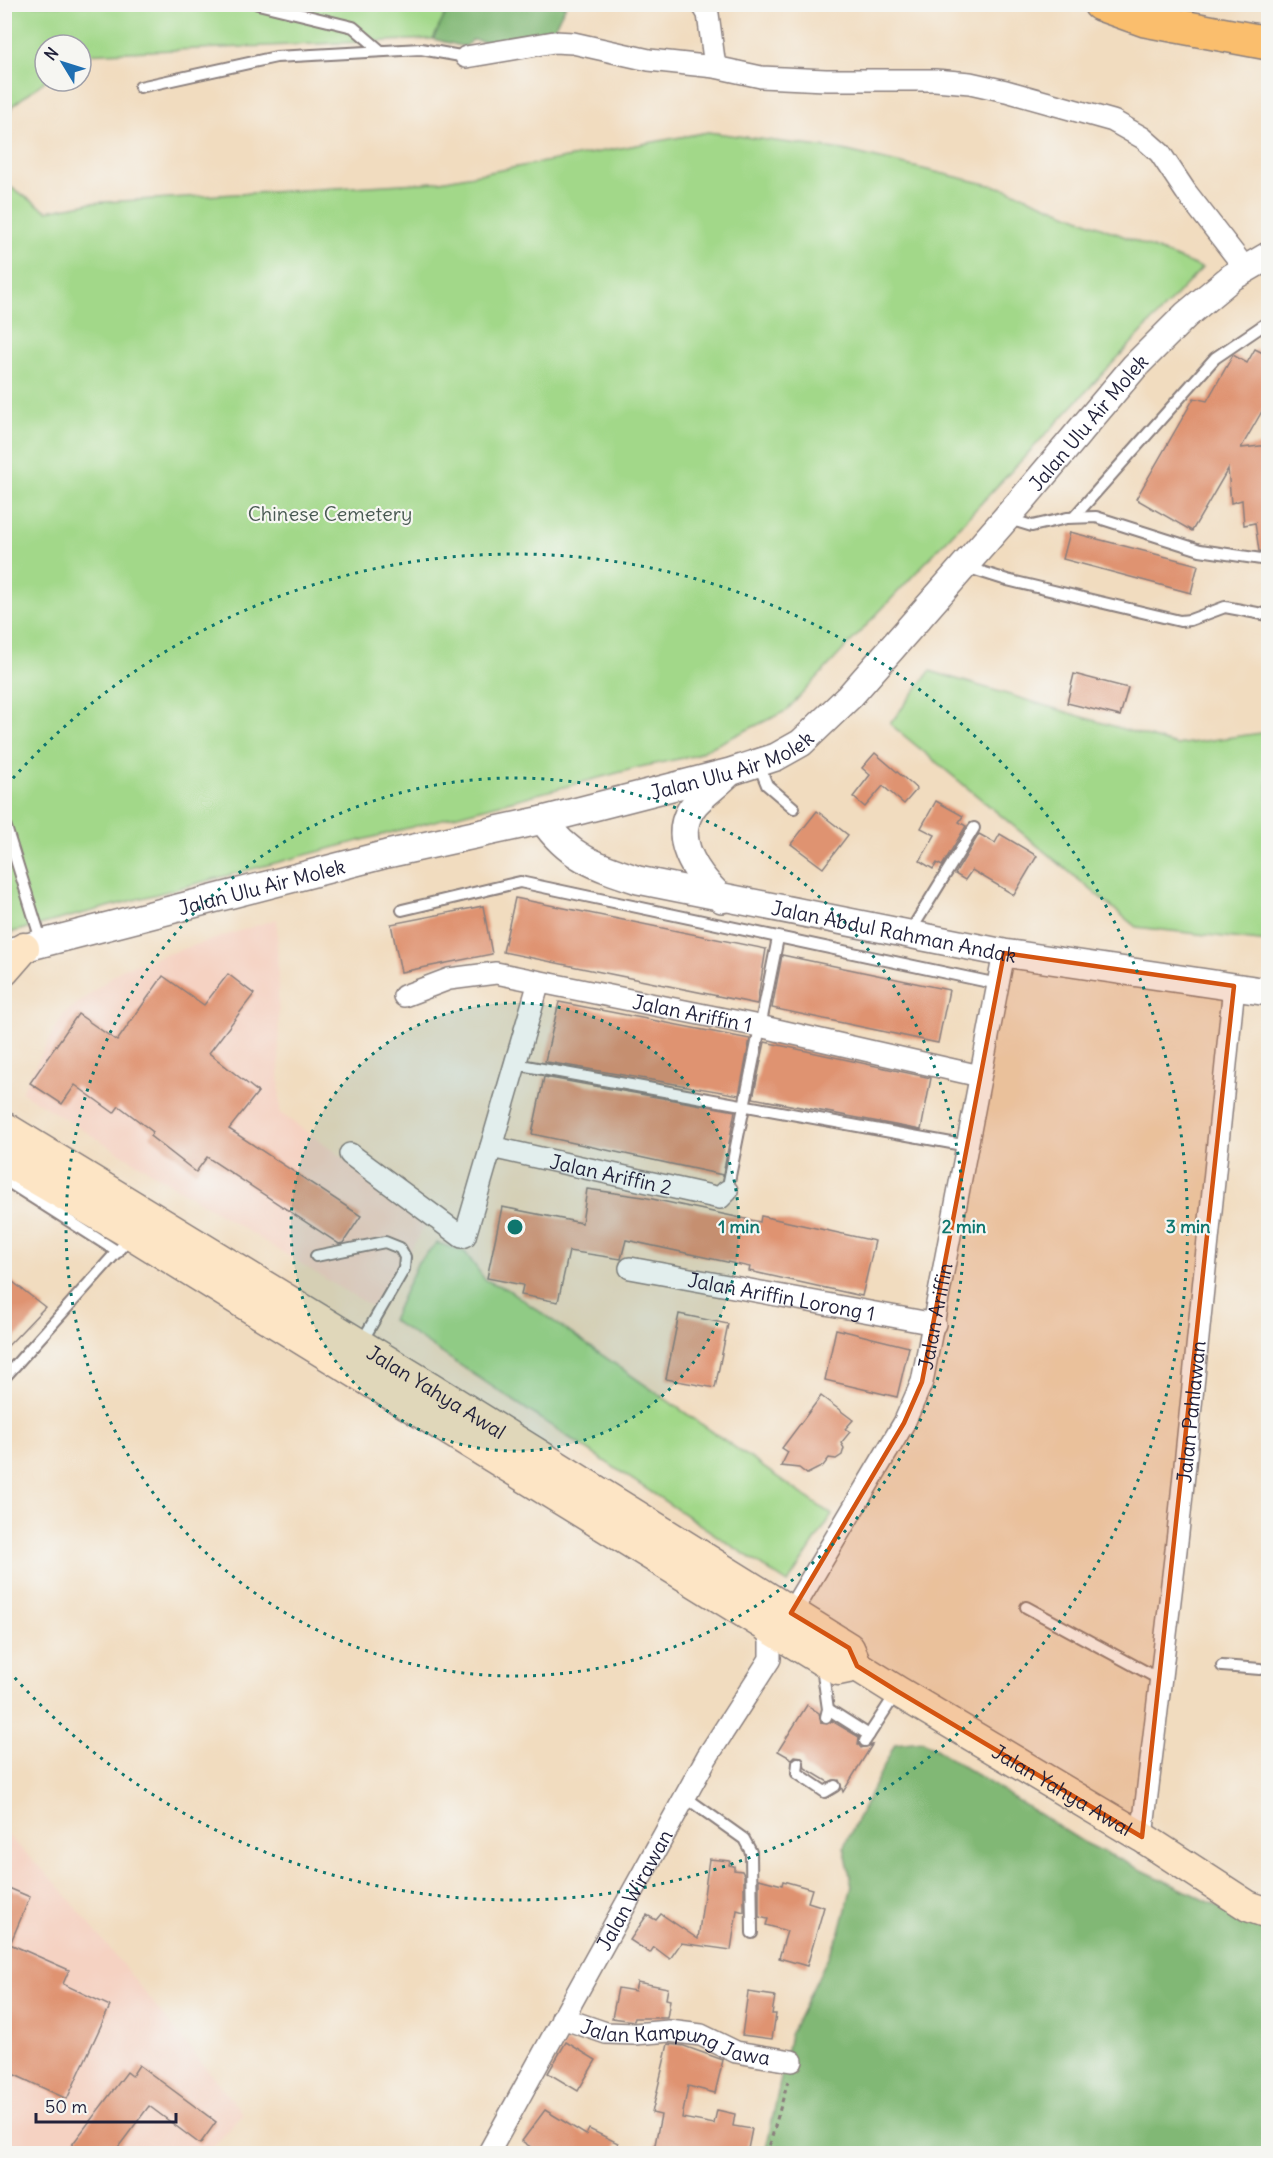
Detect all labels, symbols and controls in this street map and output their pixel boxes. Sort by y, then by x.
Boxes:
north arrow [33,33,93,93]
text: N [40,43,62,64]
street label: Jalan Ulu Air Molek [1023,348,1153,496]
park label: Chinese Cemetery [248,501,412,526]
street label: Jalan Ulu Air Molek [647,725,819,804]
street label: Jalan Ulu Air Molek [175,853,348,920]
street label: Jalan Abdul Rahman Andak [769,894,1018,967]
street label: Jalan Ariffin 1 [631,988,754,1037]
street label: Jalan Ariffin 2 [548,1148,674,1199]
text: 1 min [718,1215,760,1238]
text: 2 min [942,1215,987,1238]
text: 3 min [1166,1215,1211,1238]
centre of rings [505,1217,525,1237]
street label: Jalan Ariffin [912,1260,957,1372]
street label: Jalan Ariffin Lorong 1 [686,1266,877,1325]
street label: Jalan Yahya Awal [363,1339,511,1444]
street label: Jalan Pahlawan [1171,1339,1210,1484]
street label: Jalan Yahya Awal [988,1738,1137,1841]
street label: Jalan Wirawan [590,1825,677,1955]
street label: Jalan Kampung Jawa [578,2013,772,2070]
scale bar [36,2086,176,2124]
text: 50 m [45,2095,87,2118]

